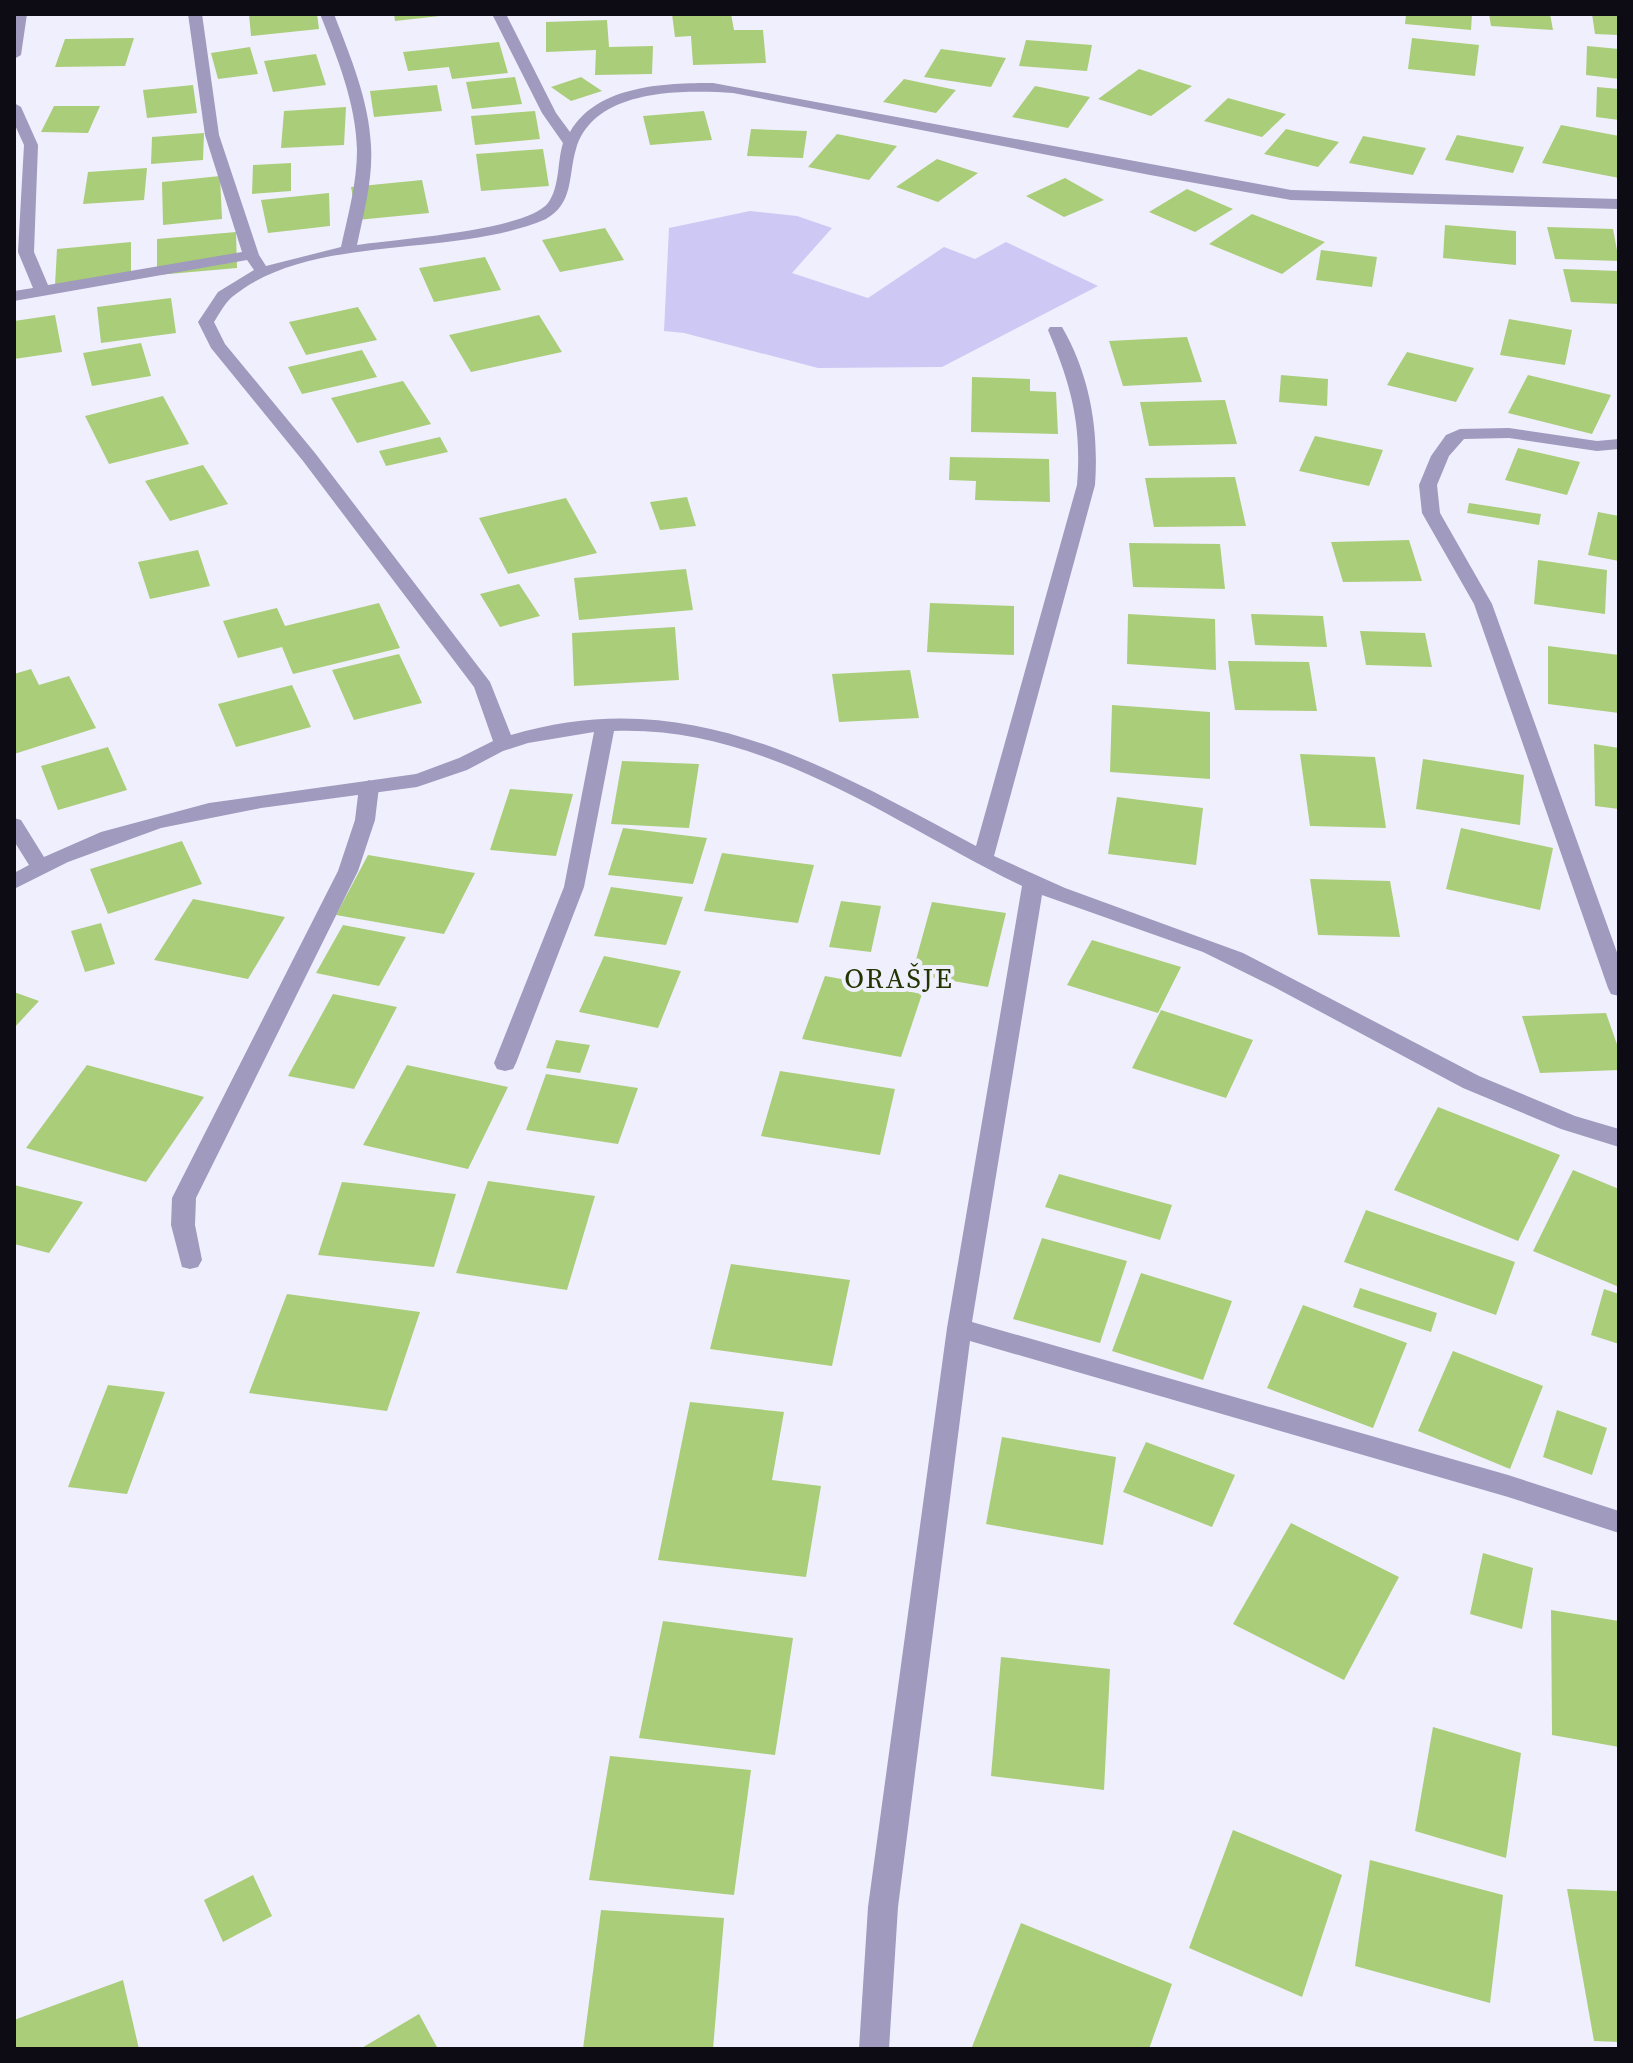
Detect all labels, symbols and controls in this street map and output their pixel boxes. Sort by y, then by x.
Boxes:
district label: ORAŠJE [844,959,954,997]

